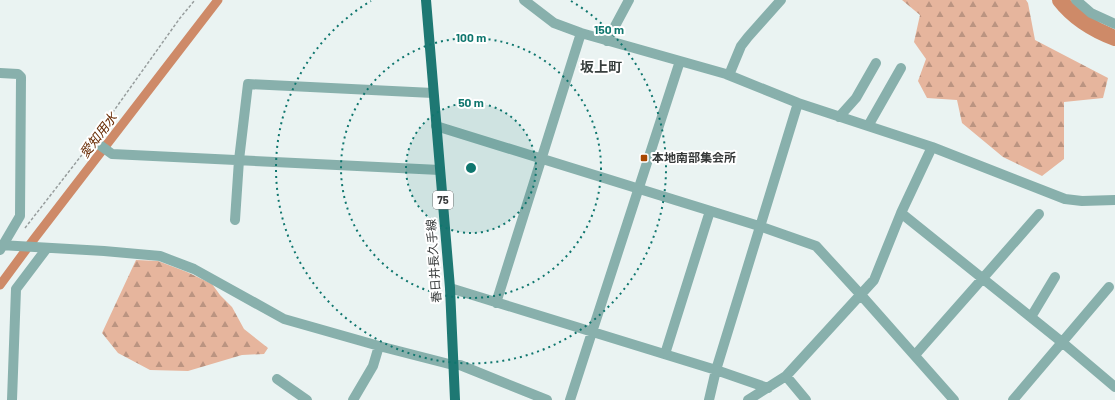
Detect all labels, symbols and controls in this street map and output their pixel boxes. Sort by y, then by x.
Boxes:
text: 150 m [594,22,624,36]
text: 100 m [456,30,486,44]
district label: 坂上町 [580,58,622,75]
text: 50 m [458,95,484,109]
water label: 愛知用水 [76,108,121,161]
place label: 本地南部集会所 [652,150,736,164]
marker: 本地南部集会所 [639,153,649,163]
centre of rings [464,161,478,175]
road number: 75 [433,191,453,209]
street label: 春日井長久手線 [423,219,443,303]

